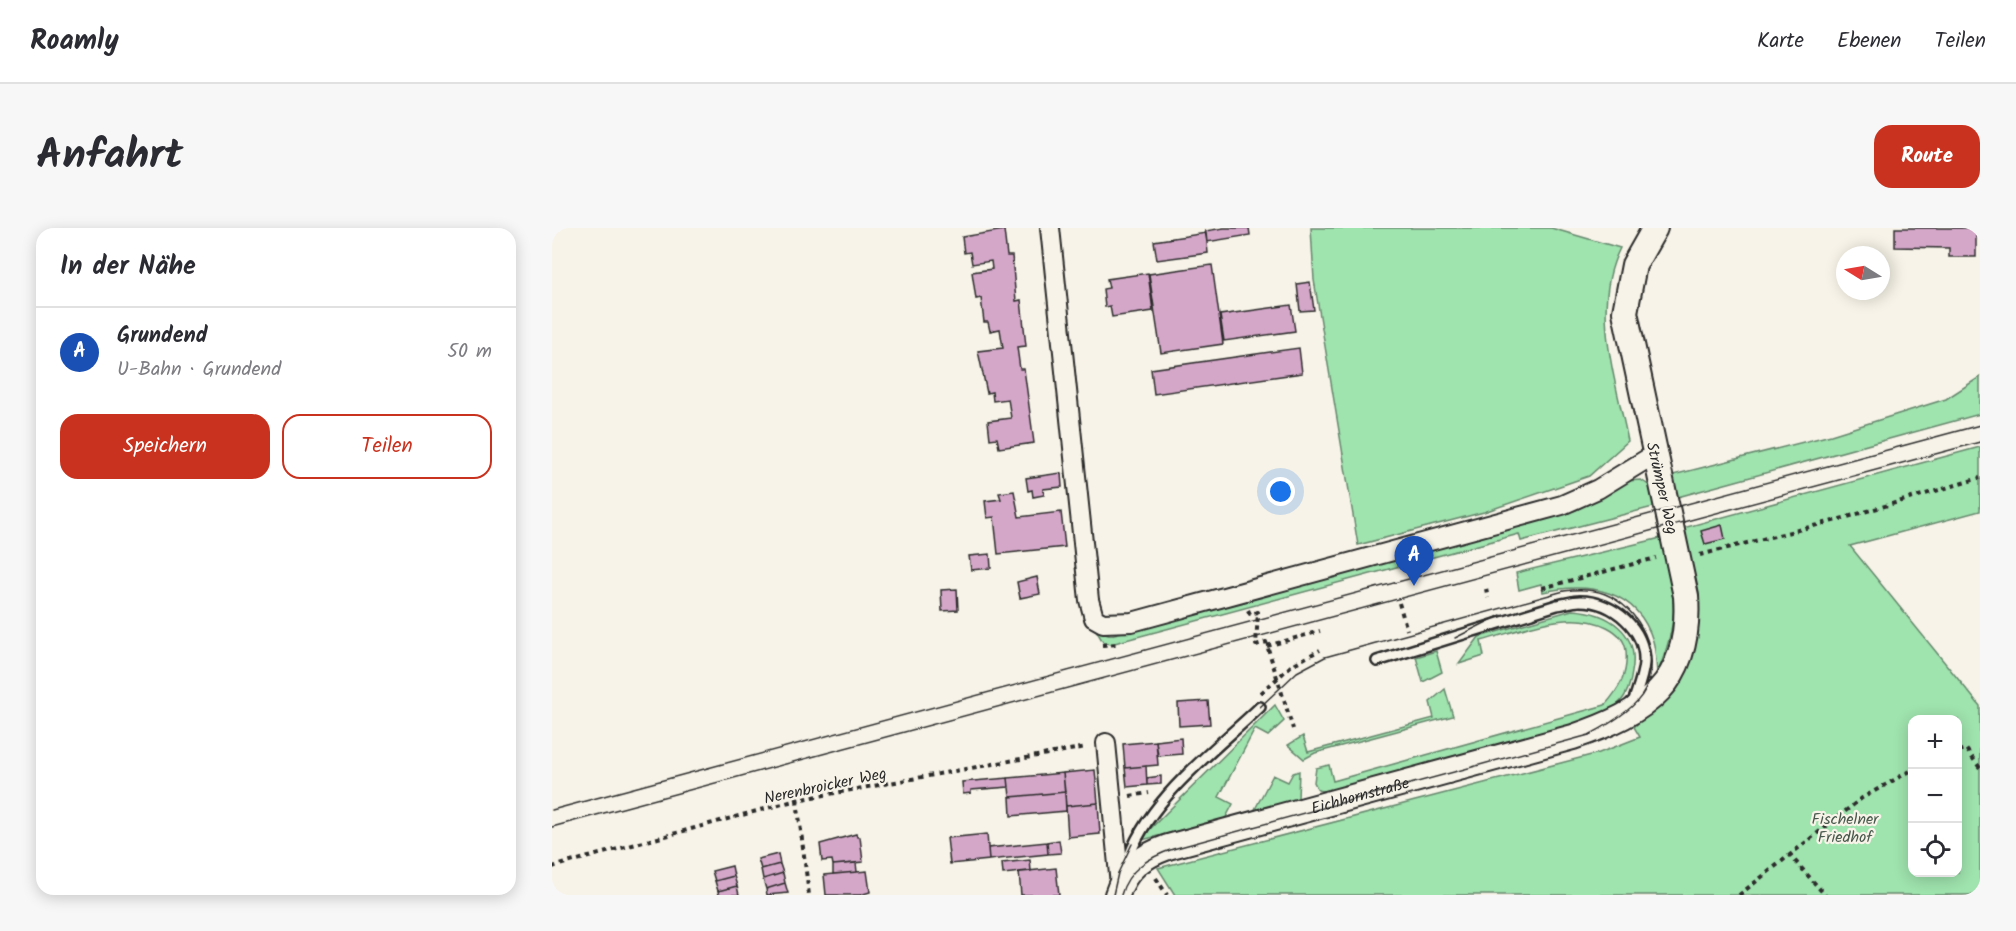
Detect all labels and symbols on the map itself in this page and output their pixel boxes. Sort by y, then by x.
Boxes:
north arrow [1836,246,1890,300]
street label: Strümper Weg [1639,440,1684,537]
your location [1266,477,1295,506]
pin: A [1394,536,1434,586]
street label: Nerenbroicker Weg [762,761,889,812]
street label: Eichhornstraße [1308,771,1412,822]
park label: Fischelner Friedhof [1812,807,1880,850]

